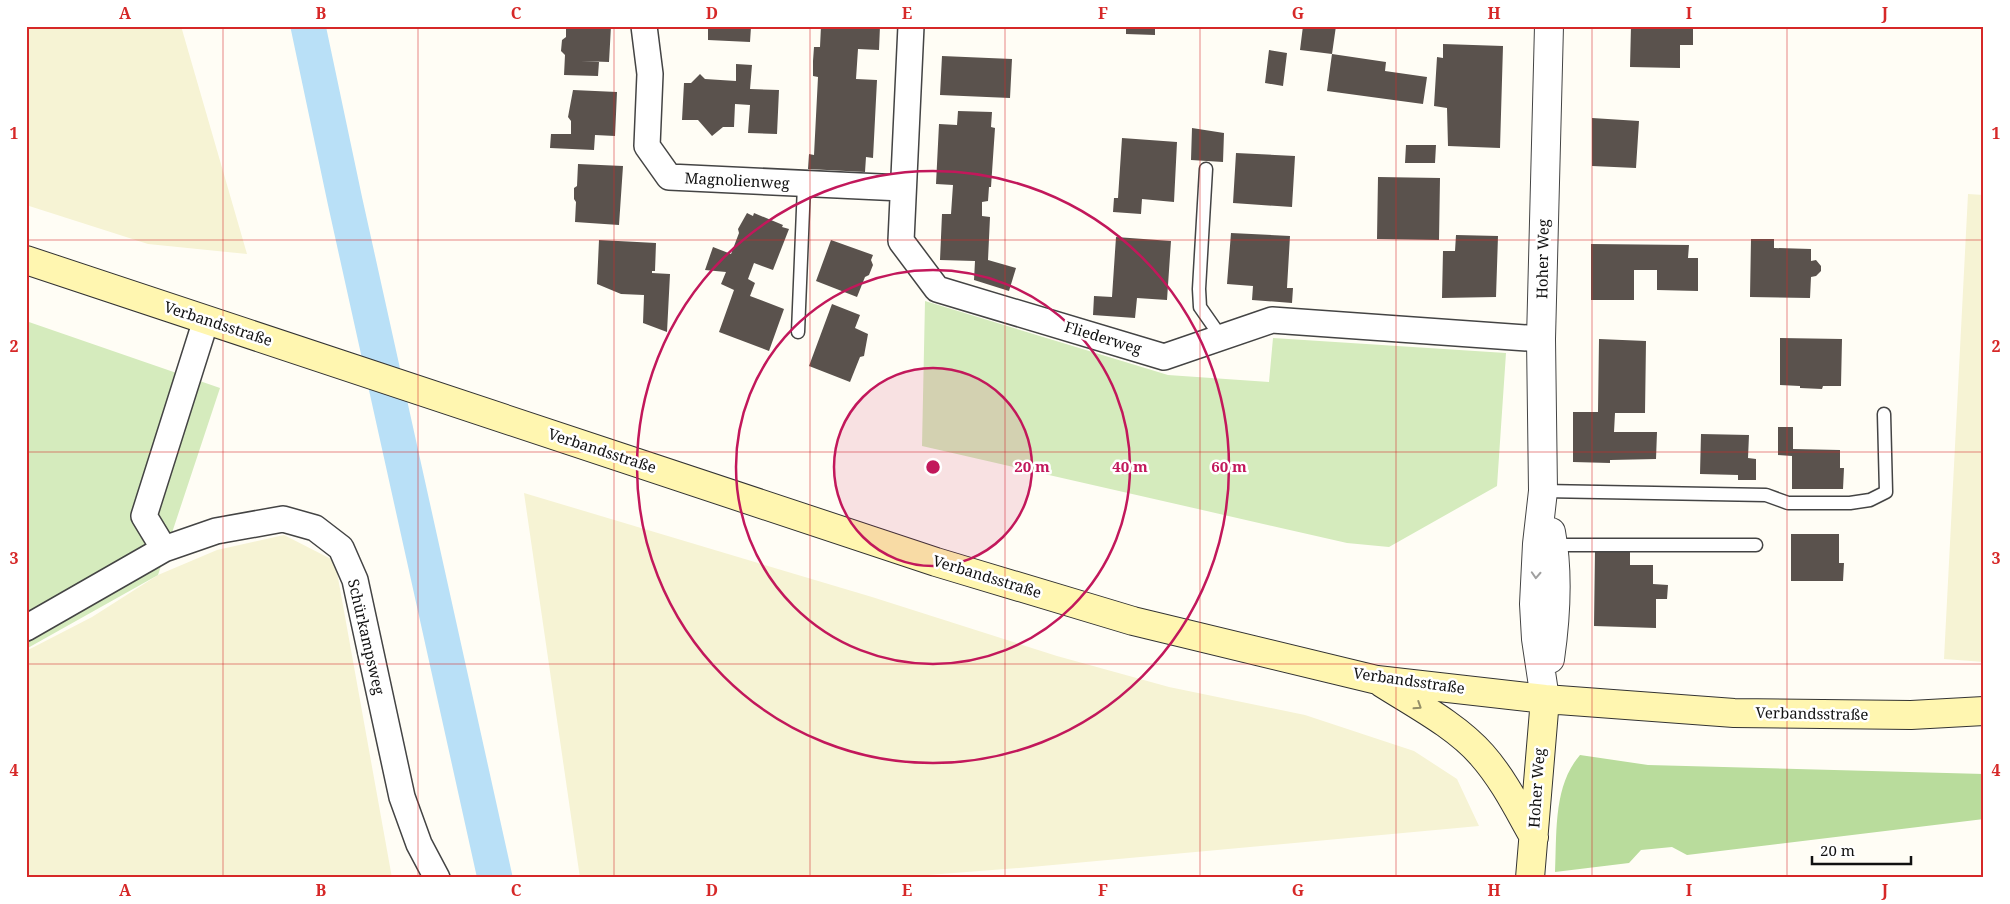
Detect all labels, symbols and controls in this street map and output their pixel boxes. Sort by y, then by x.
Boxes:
text: A [119,2,132,24]
text: B [316,2,327,24]
text: C [511,2,522,24]
text: D [706,2,718,24]
text: E [902,2,912,24]
text: F [1098,2,1108,24]
text: G [1292,2,1304,24]
text: H [1487,2,1501,24]
text: I [1686,2,1692,24]
text: J [1881,2,1889,24]
text: 1 [9,122,19,144]
text: 1 [1991,122,2001,144]
street label: Magnolienweg [684,167,790,193]
street label: Hoher Weg [1531,219,1553,299]
street label: Verbandsstraße [162,296,275,350]
street label: Fliederweg [1062,316,1144,358]
text: 2 [9,335,19,357]
text: 2 [1991,335,2001,357]
street label: Verbandsstraße [546,423,659,477]
text: 20 m [1014,456,1050,476]
text: 40 m [1112,456,1148,476]
text: 60 m [1211,456,1247,476]
centre of rings [924,458,942,476]
text: 3 [9,547,19,569]
text: 3 [1991,547,2001,569]
street label: Verbandsstraße [931,550,1044,602]
one-way arrow [1530,571,1541,579]
street label: Schürkampsweg [344,577,390,697]
street label: Verbandsstraße [1352,662,1466,698]
one-way arrow [1413,700,1422,710]
street label: Verbandsstraße [1756,702,1868,724]
street label: Hoher Weg [1523,747,1549,829]
text: 4 [9,759,19,781]
text: 4 [1991,759,2001,781]
scale bar [1812,834,1911,866]
text: 20 m [1820,840,1855,860]
text: A [119,879,132,901]
text: B [316,879,327,901]
text: C [511,879,522,901]
text: D [706,879,718,901]
text: E [902,879,912,901]
text: F [1098,879,1108,901]
text: G [1292,879,1304,901]
text: H [1487,879,1501,901]
text: I [1686,879,1692,901]
text: J [1881,879,1889,901]

